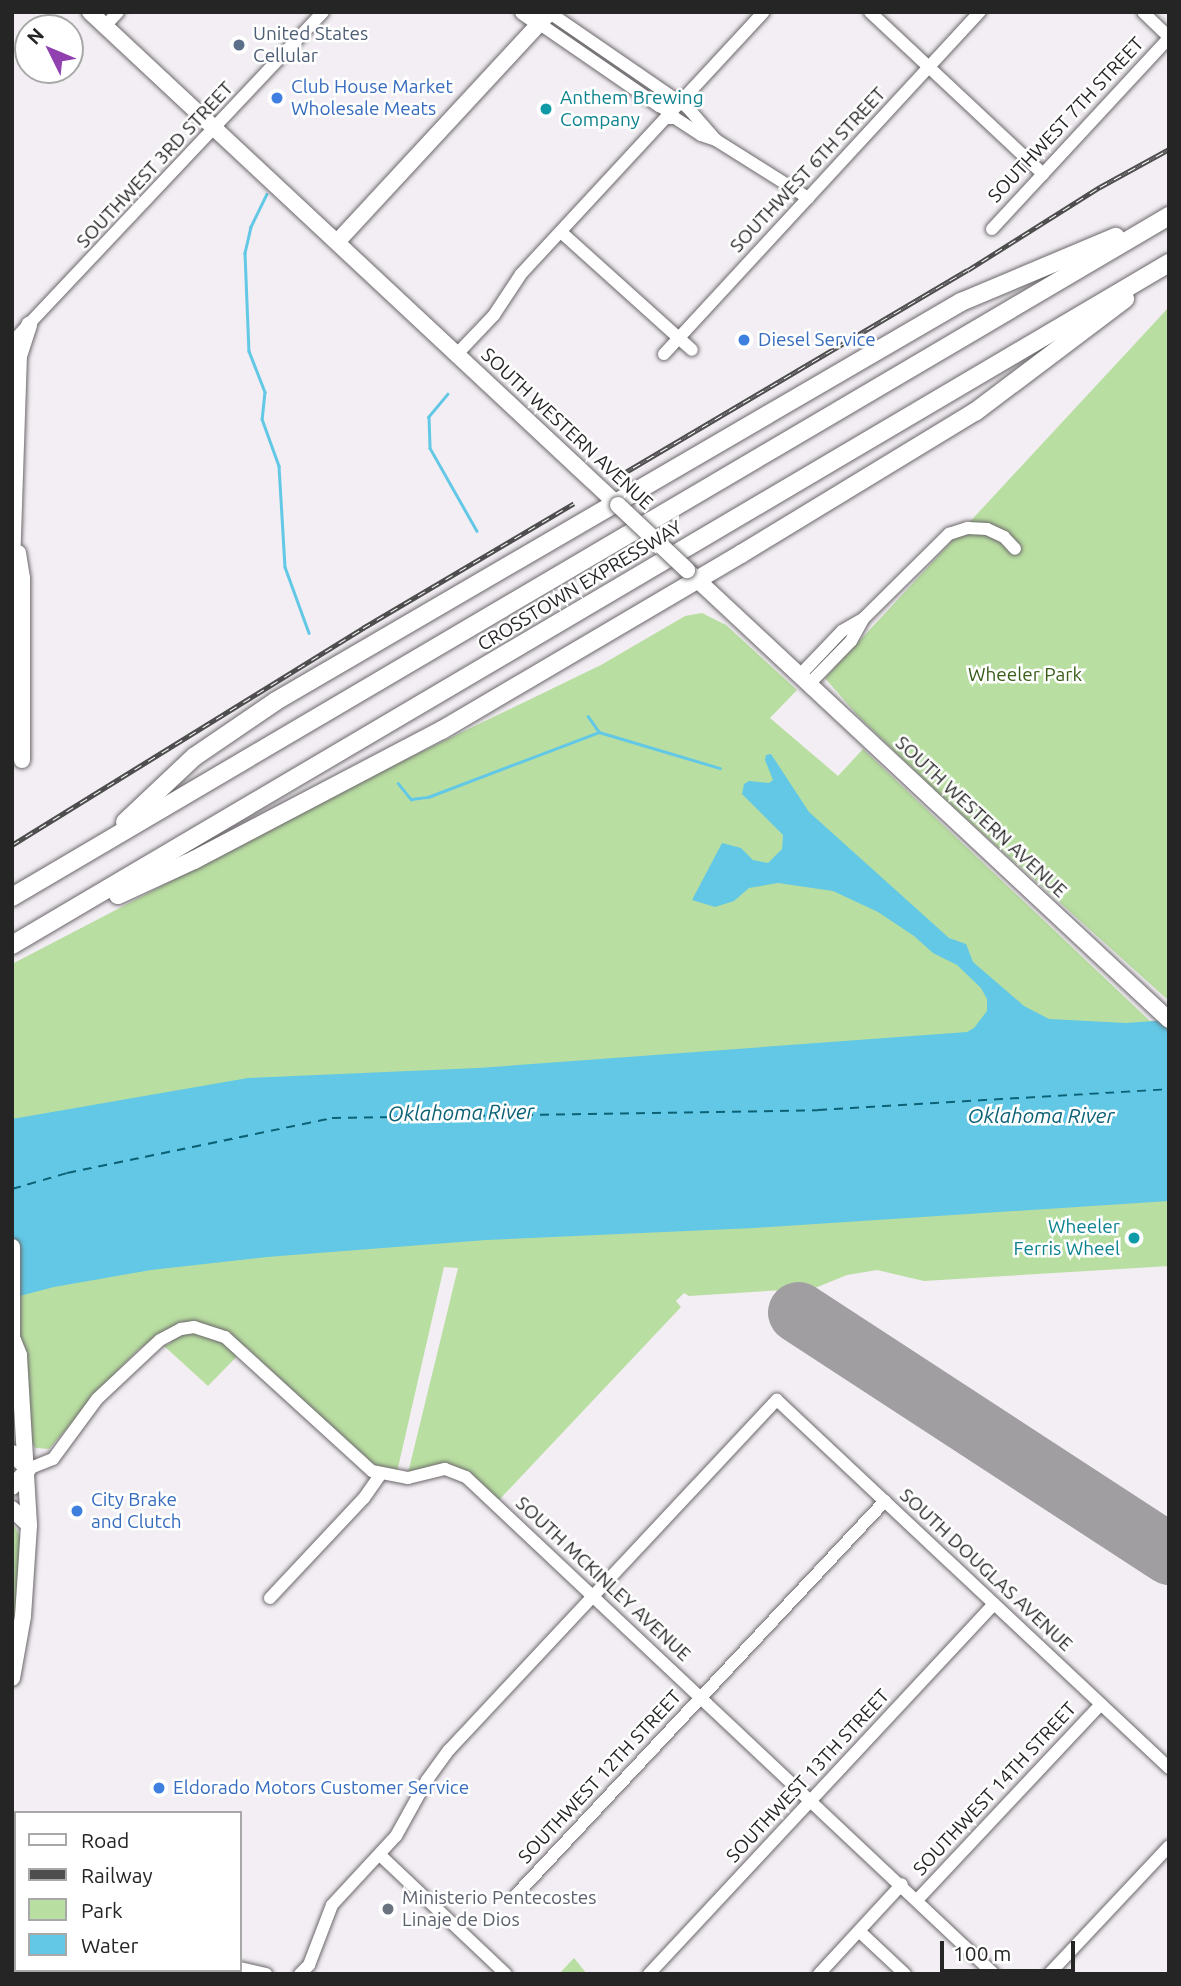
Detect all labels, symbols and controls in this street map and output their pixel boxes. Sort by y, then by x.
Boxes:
north arrow [14,14,84,84]
text: N [22,23,48,49]
place label: United States Cellular [253,23,368,67]
street label: SOUTHWEST 7TH STREET [983,33,1149,207]
marker: United States Cellular [231,37,247,53]
place label: Club House Market Wholesale Meats [291,76,453,120]
street label: SOUTHWEST 3RD STREET [72,77,238,253]
street label: SOUTHWEST 6TH STREET [725,83,891,257]
place label: Anthem Brewing Company [560,87,704,131]
marker: Club House Market Wholesale Meats [269,90,285,106]
marker: Anthem Brewing Company [538,101,554,117]
place label: Diesel Service [758,329,876,351]
marker: Diesel Service [736,332,752,348]
street label: SOUTH WESTERN AVENUE [476,344,658,514]
street label: CROSSTOWN EXPRESSWAY [474,516,686,656]
park label: Wheeler Park [968,664,1082,686]
street label: SOUTH WESTERN AVENUE [890,732,1072,902]
water label: Oklahoma River [387,1098,535,1126]
water label: Oklahoma River [968,1102,1114,1128]
place label: Wheeler Ferris Wheel [1014,1216,1120,1260]
marker: Wheeler Ferris Wheel [1126,1230,1142,1246]
street label: SOUTH DOUGLAS AVENUE [895,1484,1077,1656]
place label: City Brake and Clutch [91,1489,182,1533]
street label: SOUTH MCKINLEY AVENUE [511,1492,695,1666]
marker: City Brake and Clutch [69,1503,85,1519]
street label: SOUTHWEST 13TH STREET [722,1685,894,1867]
street label: SOUTHWEST 12TH STREET [514,1686,686,1868]
street label: SOUTHWEST 14TH STREET [909,1698,1081,1880]
place label: Eldorado Motors Customer Service [173,1777,469,1799]
marker: Eldorado Motors Customer Service [151,1780,167,1796]
legend [14,1811,242,1972]
text: Road [81,1828,129,1852]
text: Railway [81,1863,153,1887]
place label: Ministerio Pentecostes Linaje de Dios [402,1887,597,1931]
text: Park [81,1898,123,1922]
marker: Ministerio Pentecostes Linaje de Dios [380,1901,396,1917]
scale bar [943,1926,1078,1970]
text: Water [81,1933,139,1957]
text: 100 m [953,1941,1011,1965]

